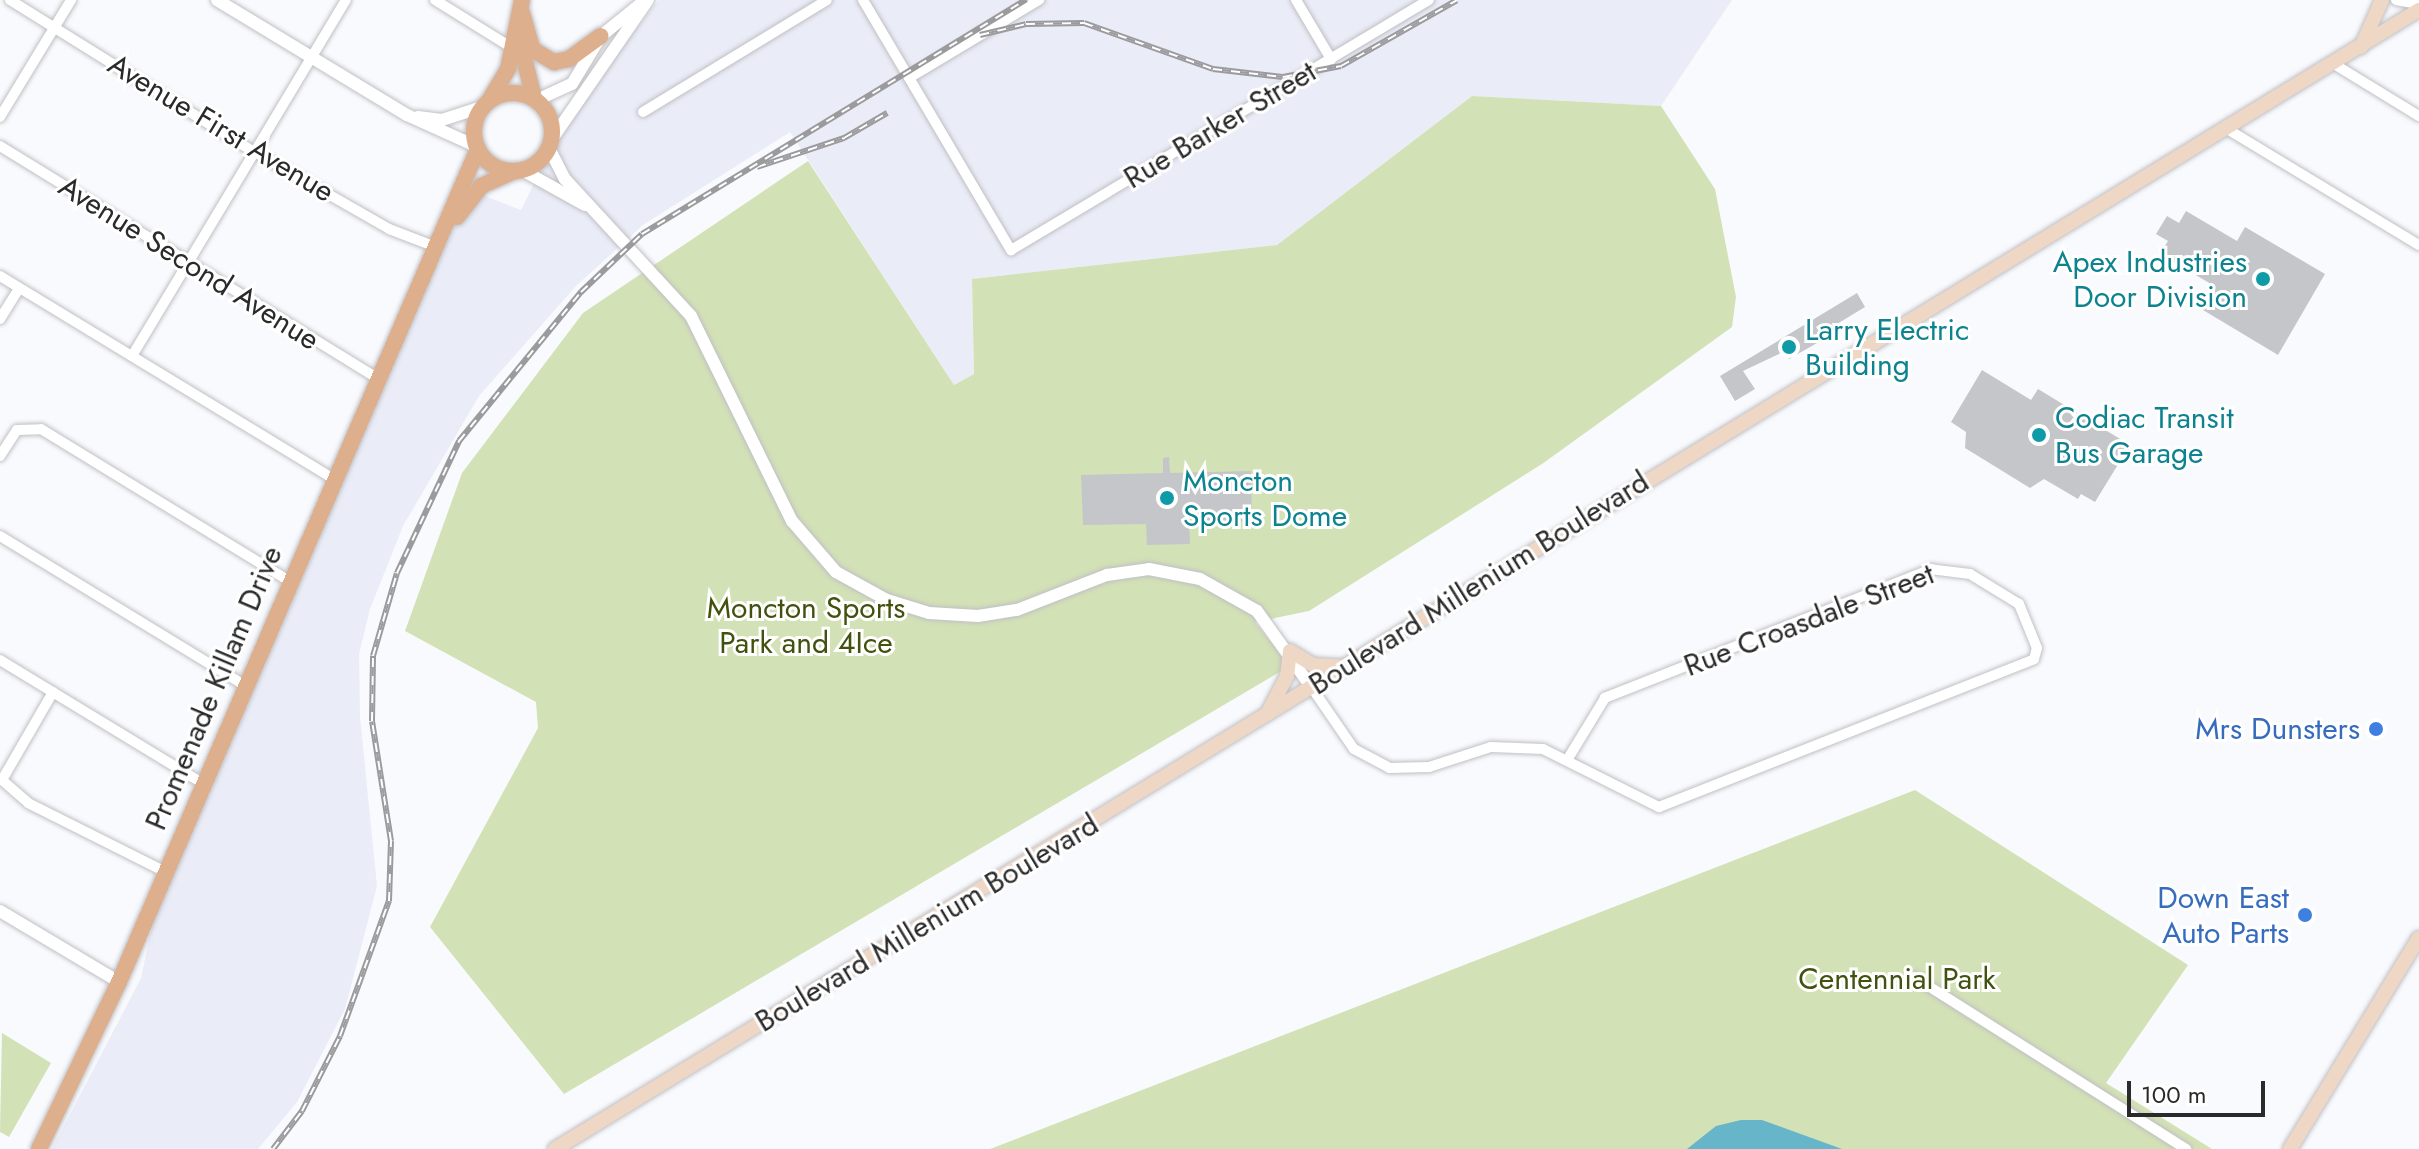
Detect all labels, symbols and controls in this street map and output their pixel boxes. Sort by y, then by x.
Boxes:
street label: Avenue First Avenue [101,46,341,210]
street label: Rue Barker Street [1117,54,1323,196]
street label: Avenue Second Avenue [52,168,326,358]
place label: Apex Industries Door Division [2053,244,2247,314]
marker: Apex Industries Door Division [2254,270,2272,288]
place label: Larry Electric Building [1805,312,1969,382]
marker: Larry Electric Building [1780,338,1798,356]
place label: Codiac Transit Bus Garage [2055,400,2234,470]
marker: Codiac Transit Bus Garage [2030,426,2048,444]
place label: Moncton Sports Dome [1183,463,1347,534]
street label: Boulevard Millenium Boulevard [1303,463,1655,703]
marker: Moncton Sports Dome [1158,489,1176,507]
street label: Promenade Killam Drive [138,541,290,835]
street label: Rue Croasdale Street [1679,556,1939,684]
park label: Moncton Sports Park and 4Ice [707,590,905,660]
place label: Mrs Dunsters [2195,711,2360,747]
marker: Mrs Dunsters [2367,720,2385,738]
street label: Boulevard Millenium Boulevard [749,806,1105,1040]
place label: Down East Auto Parts [2157,880,2289,950]
marker: Down East Auto Parts [2296,906,2314,924]
park label: Centennial Park [1798,961,1996,997]
scale bar [2131,1065,2269,1115]
text: 100 m [2141,1077,2207,1112]

